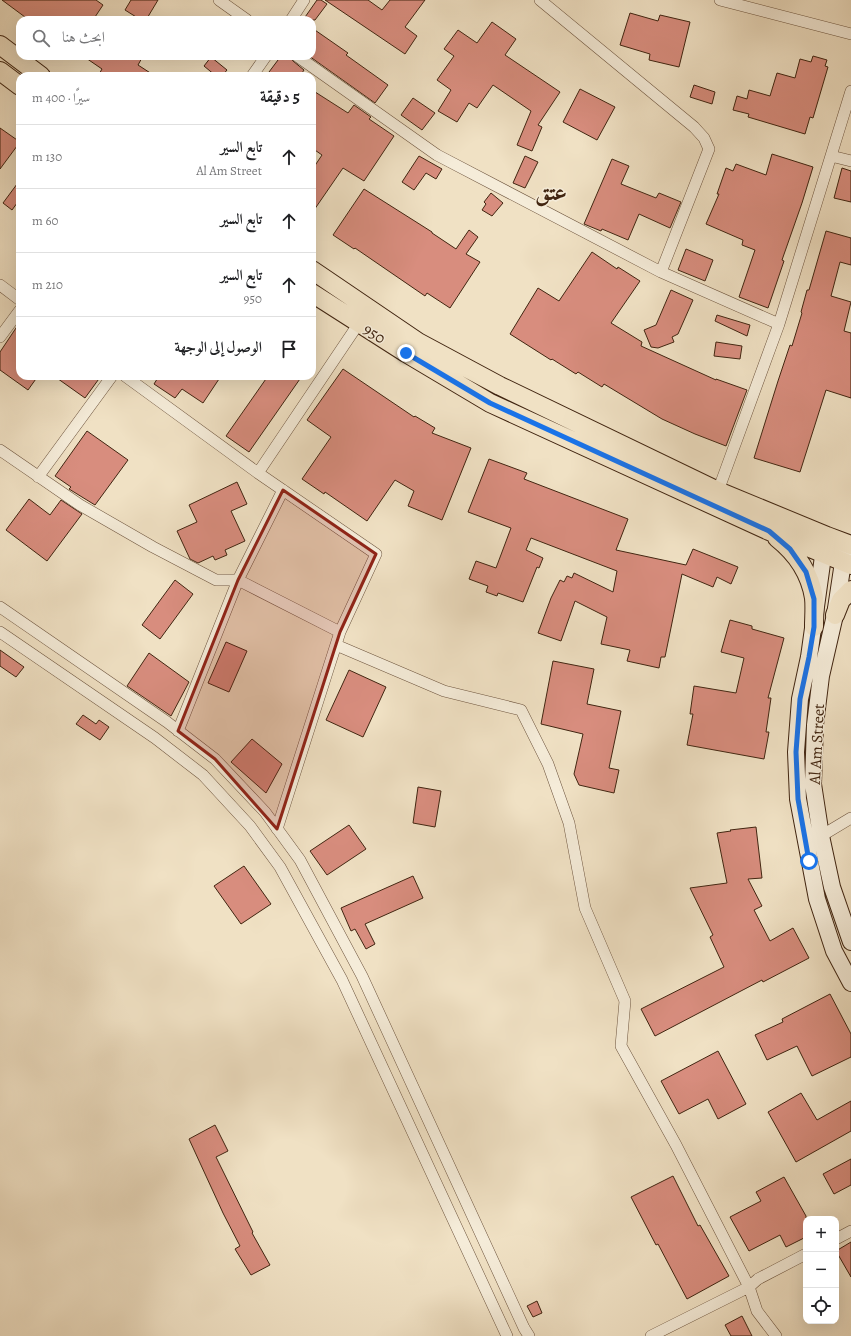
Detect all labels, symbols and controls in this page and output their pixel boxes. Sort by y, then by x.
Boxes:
search box [16,16,316,60]
icon: search [30,27,52,49]
text: ابحث هنا [62,27,105,47]
text: 5 دقيقة [260,85,300,108]
text: سيرًا · 400 m [32,89,90,106]
text: تابع السير [220,137,262,157]
icon: ahead [278,146,300,168]
text: 130 m [32,148,62,165]
text: Al Am Street [196,162,262,179]
district label: عتق [535,176,567,208]
text: تابع السير [220,209,262,229]
icon: ahead [278,210,300,232]
text: 60 m [32,212,58,229]
text: تابع السير [220,265,262,285]
icon: ahead [278,274,300,296]
text: 210 m [32,276,63,293]
text: 950 [244,290,262,307]
street label: 950 [359,318,390,349]
text: الوصول إلى الوجهة [175,337,262,357]
icon: arrive [278,338,300,360]
route end [397,344,415,362]
street label: Al Am Street [804,703,830,786]
route start [800,852,818,870]
map controls [803,1216,839,1324]
button: + [803,1216,839,1252]
button: − [803,1252,839,1288]
button: locate [803,1288,839,1324]

